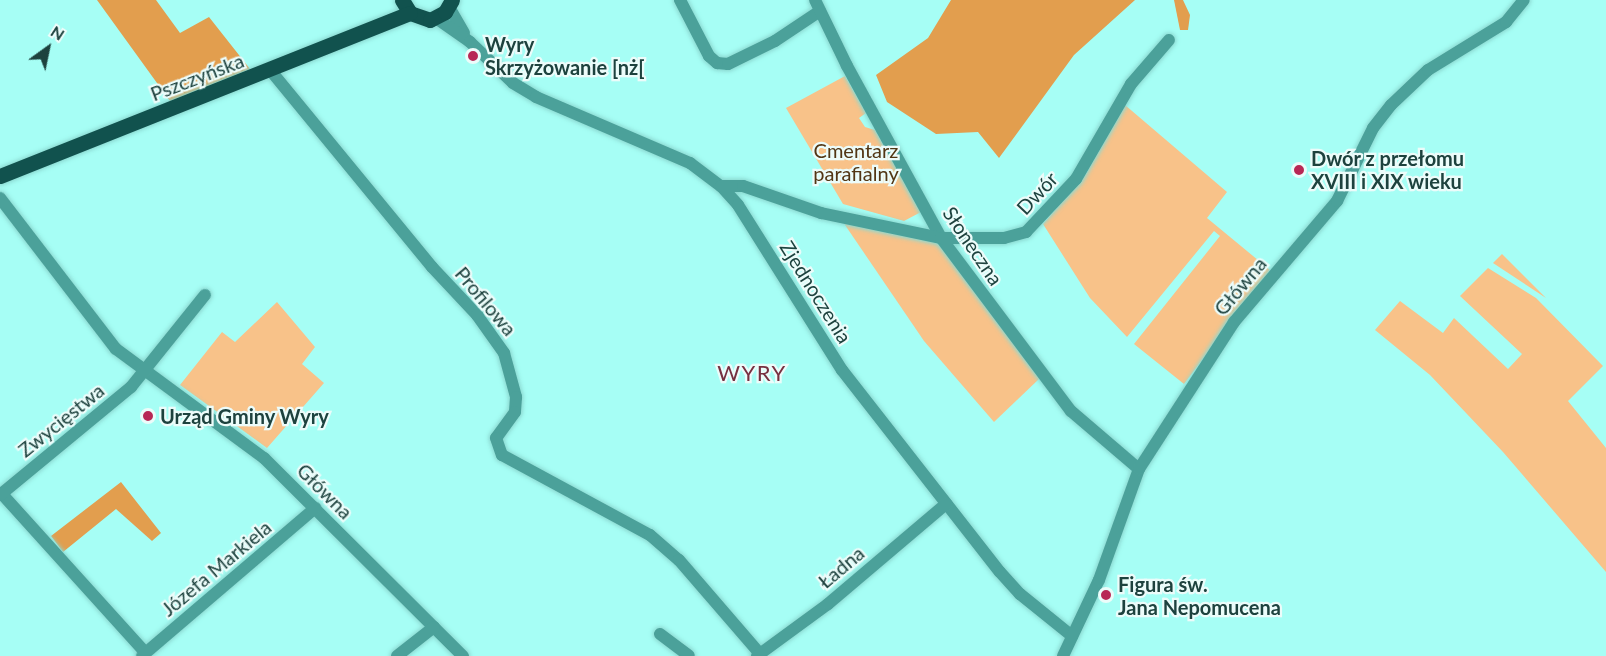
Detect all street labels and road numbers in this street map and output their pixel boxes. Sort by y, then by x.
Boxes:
street label: Pszczyńska [147,48,247,106]
street label: Dwór [1011,167,1063,219]
street label: Słoneczna [938,202,1008,290]
street label: Zjednoczenia [775,236,857,348]
street label: Główna [1209,252,1271,320]
street label: Profilowa [450,262,522,340]
street label: Zwycięstwa [13,378,109,462]
street label: Główna [292,458,358,524]
street label: Józefa Markiela [156,515,276,621]
street label: Ładna [813,541,869,593]

